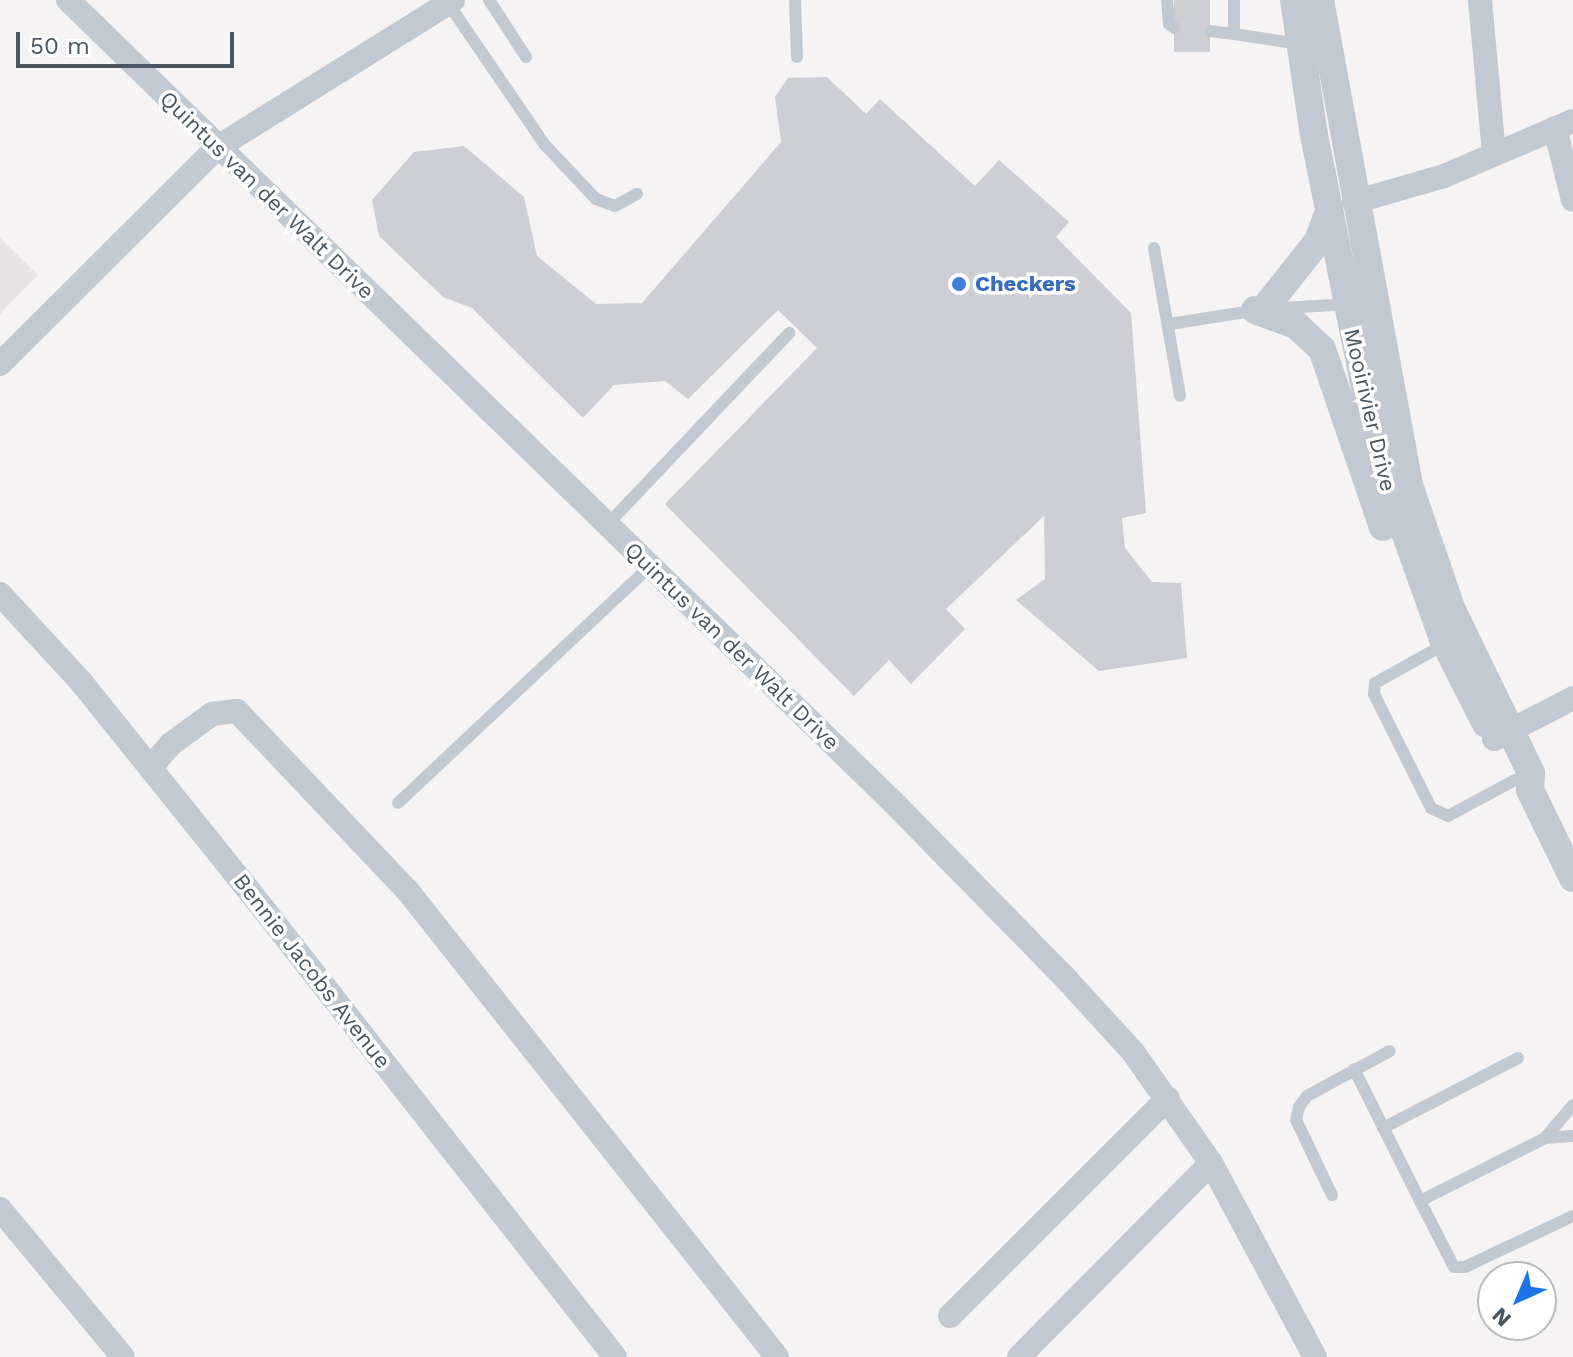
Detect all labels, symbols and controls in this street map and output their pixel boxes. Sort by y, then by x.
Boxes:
scale bar [20,16,238,66]
text: 50 m [30,32,90,60]
street label: Quintus van der Walt Drive [154,85,380,305]
place label: Checkers [975,271,1076,297]
marker: Checkers [950,275,968,293]
street label: Mooirivier Drive [1338,326,1402,494]
street label: Quintus van der Walt Drive [619,536,845,756]
street label: Bennie Jacobs Avenue [227,868,397,1074]
north arrow [1477,1261,1557,1341]
text: N [1487,1303,1516,1332]

